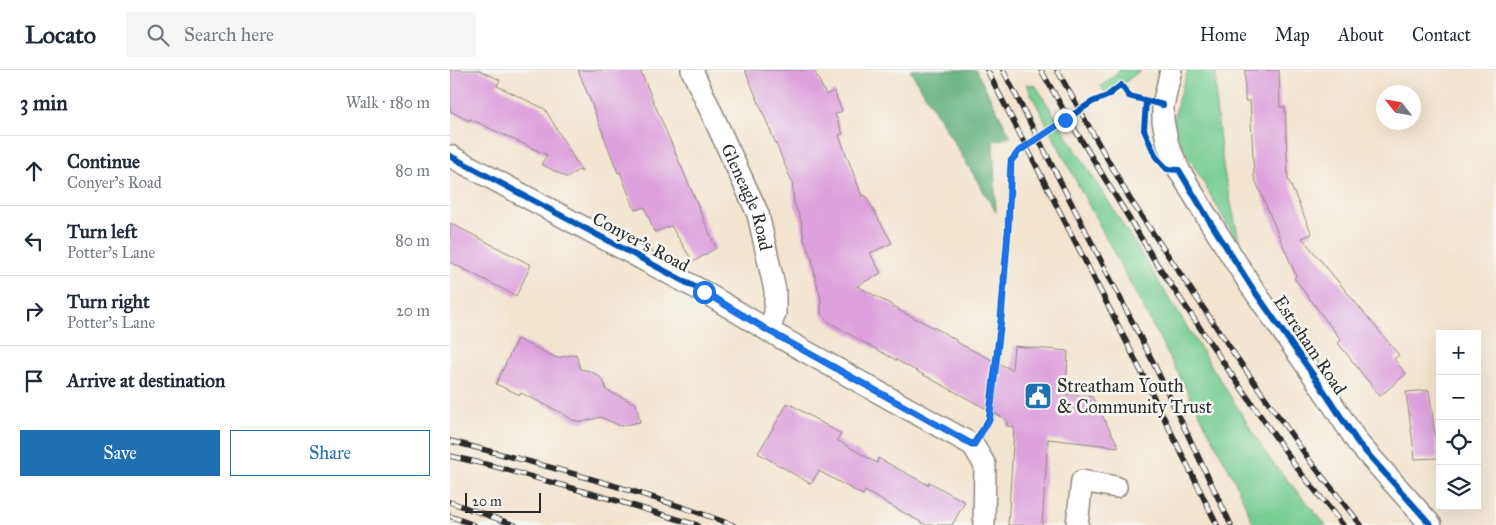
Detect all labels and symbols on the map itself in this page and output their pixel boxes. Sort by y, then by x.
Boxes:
north arrow [1376,85,1421,130]
route end [1054,109,1077,132]
street label: Gleneagle Road [716,140,777,253]
street label: Conyer's Road [589,207,693,277]
route start [693,281,716,304]
street label: Estreham Road [1269,291,1351,399]
place label: Streatham Youth & Community Trust [1057,375,1212,418]
public building icon: Streatham Youth & Community Trust [1023,381,1053,411]
scale bar [465,490,541,513]

